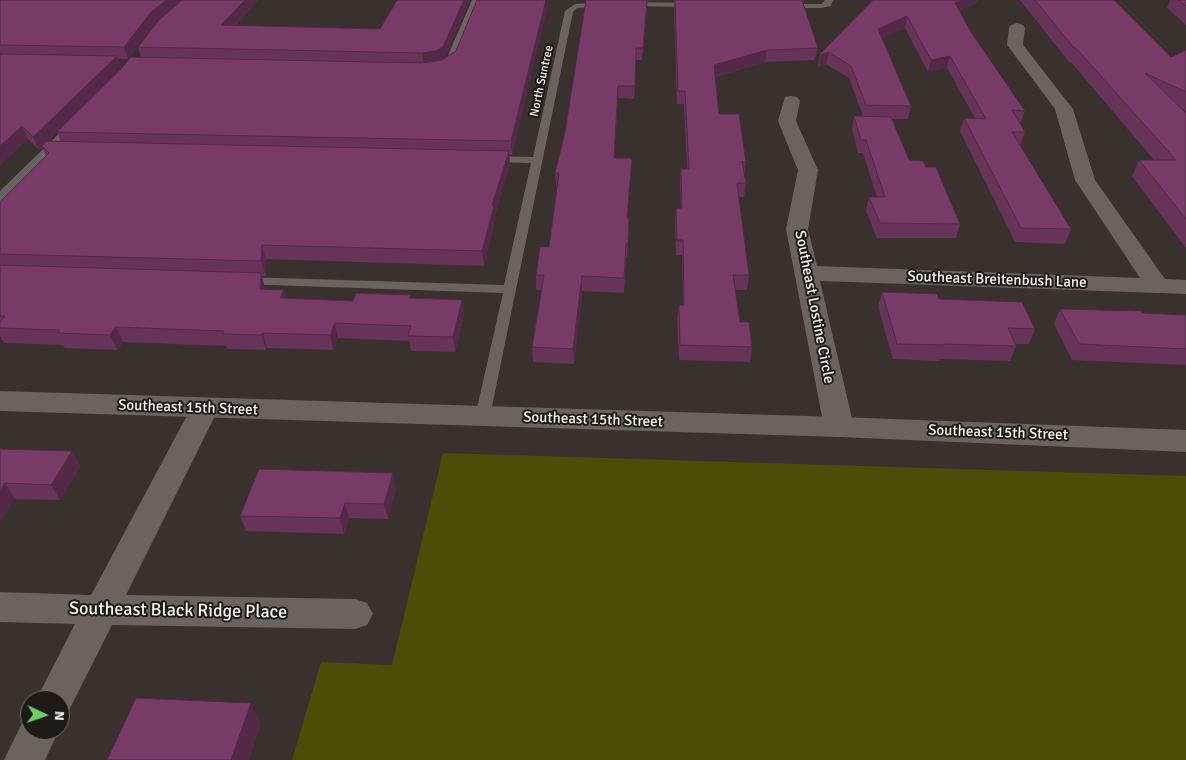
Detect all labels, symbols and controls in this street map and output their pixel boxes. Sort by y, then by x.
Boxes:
street label: North Suntree [527,44,557,118]
street label: Southeast Lostine Circle [790,229,838,385]
street label: Southeast Breitenbush Lane [907,268,1087,292]
street label: Southeast 15th Street [118,397,258,419]
street label: Southeast 15th Street [523,409,663,431]
street label: Southeast 15th Street [928,422,1068,444]
street label: Southeast Black Ridge Place [69,598,287,624]
north arrow [20,690,70,740]
text: N [51,710,68,721]

